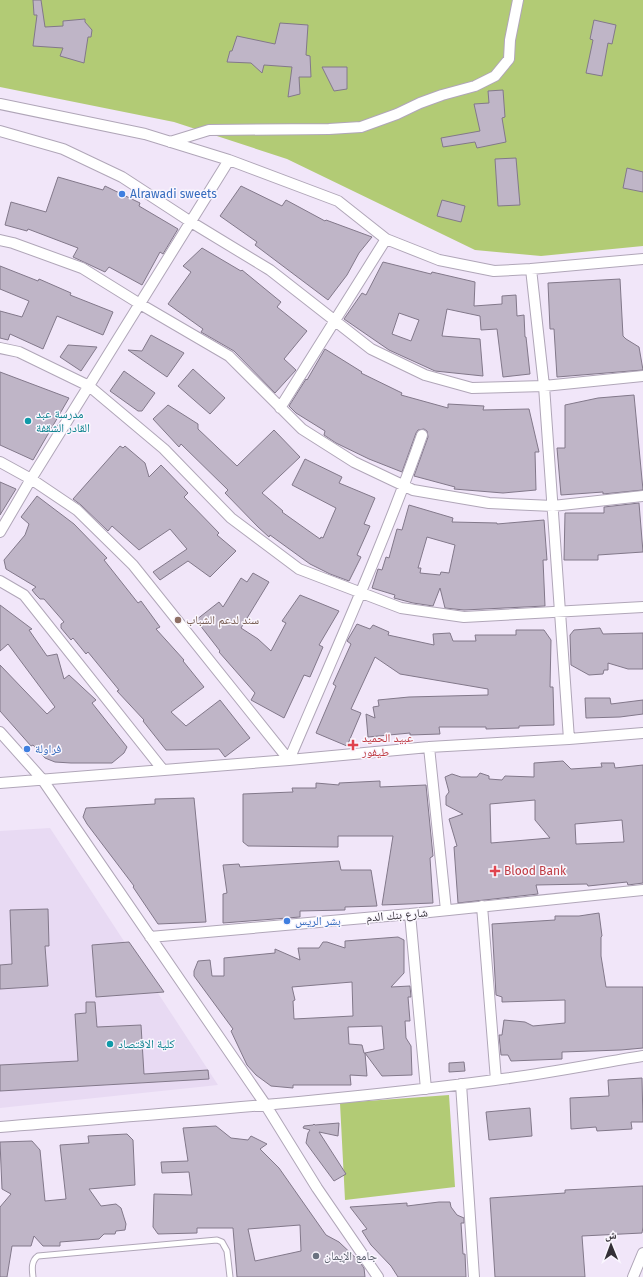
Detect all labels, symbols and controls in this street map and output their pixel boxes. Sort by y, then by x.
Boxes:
place label: Alrawadi sweets [130,187,217,201]
marker: Alrawadi sweets [117,189,127,199]
place label: مدرسة عبد القادر الشقفة [36,407,90,435]
marker: مدرسة عبد القادر الشقفة [23,416,33,426]
place label: سند لدعم الشباب [186,613,259,628]
marker: سند لدعم الشباب [173,615,183,625]
place label: عبيد الحميد طيفور [361,731,413,759]
marker: عبيد الحميد طيفور [347,739,359,751]
place label: فراولة [35,742,61,756]
marker: فراولة [22,744,32,754]
place label: Blood Bank [504,864,567,878]
marker: Blood Bank [489,865,501,877]
street label: شارع بنك الدم [366,905,429,926]
place label: بشر الريس [295,914,341,928]
marker: بشر الريس [282,916,292,926]
place label: كلية الاقتصاد [118,1037,175,1051]
marker: كلية الاقتصاد [105,1039,115,1049]
north arrow [591,1225,631,1265]
text: ش [605,1229,617,1243]
place label: جامع الإيمان [324,1249,378,1263]
marker: جامع الإيمان [311,1251,321,1261]

